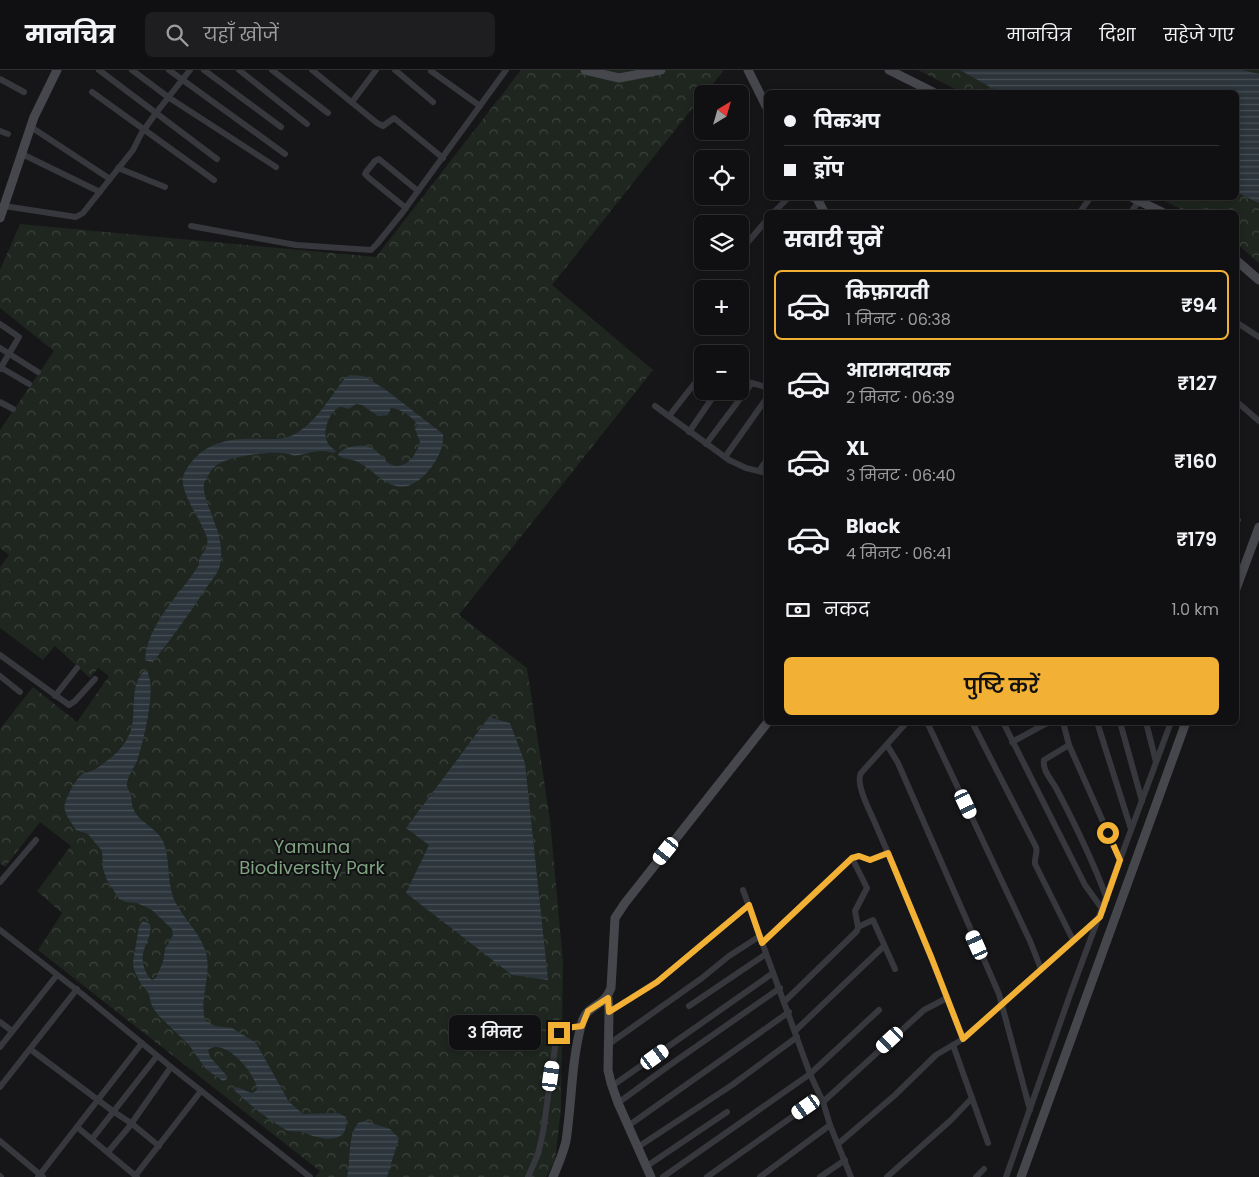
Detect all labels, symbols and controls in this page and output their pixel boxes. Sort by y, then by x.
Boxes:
search box [145,12,495,57]
text: मानचित्र [25,18,115,51]
icon: search [163,21,191,49]
text: यहाँ खोजें [203,21,279,48]
text: मानचित्र [1007,22,1071,47]
text: दिशा [1099,22,1136,47]
text: सहेजे गए [1164,22,1234,47]
north arrow [694,85,749,140]
map controls [694,85,749,400]
text: पिकअप [814,108,880,135]
button: locate [694,150,749,205]
text: ड्रॉप [814,156,844,183]
button: layers [694,215,749,270]
text: सवारी चुनें [784,224,882,255]
text: किफ़ायती [846,279,929,306]
button: + [694,280,749,335]
icon: car [786,283,831,328]
text: ₹94 [1181,292,1217,319]
text: 1 मिनट · 06:38 [846,308,951,331]
button: − [694,345,749,400]
text: आरामदायक [846,357,951,384]
icon: car [786,361,831,406]
text: ₹127 [1177,370,1217,397]
text: 2 मिनट · 06:39 [846,386,955,409]
text: XL [846,435,869,462]
icon: car [786,439,831,484]
text: ₹160 [1174,448,1217,475]
text: 3 मिनट · 06:40 [846,464,956,487]
text: Black [846,513,900,540]
icon: car [786,517,831,562]
text: ₹179 [1176,526,1217,553]
text: 4 मिनट · 06:41 [846,542,951,565]
icon: cash [784,596,812,624]
text: नकद [824,596,869,623]
text: 1.0 km [1171,598,1219,621]
button: पुष्टि करें [784,657,1219,715]
car [952,787,979,821]
route start [1097,822,1119,844]
park label: Yamuna Biodiversity Park [239,834,385,880]
car [650,835,681,867]
car [964,928,989,962]
callout: 3 मिनट [449,1016,542,1050]
text: 3 मिनट [468,1021,522,1044]
route end [548,1022,570,1044]
car [873,1024,906,1056]
car [638,1042,671,1072]
car [541,1060,560,1092]
car [789,1092,822,1122]

